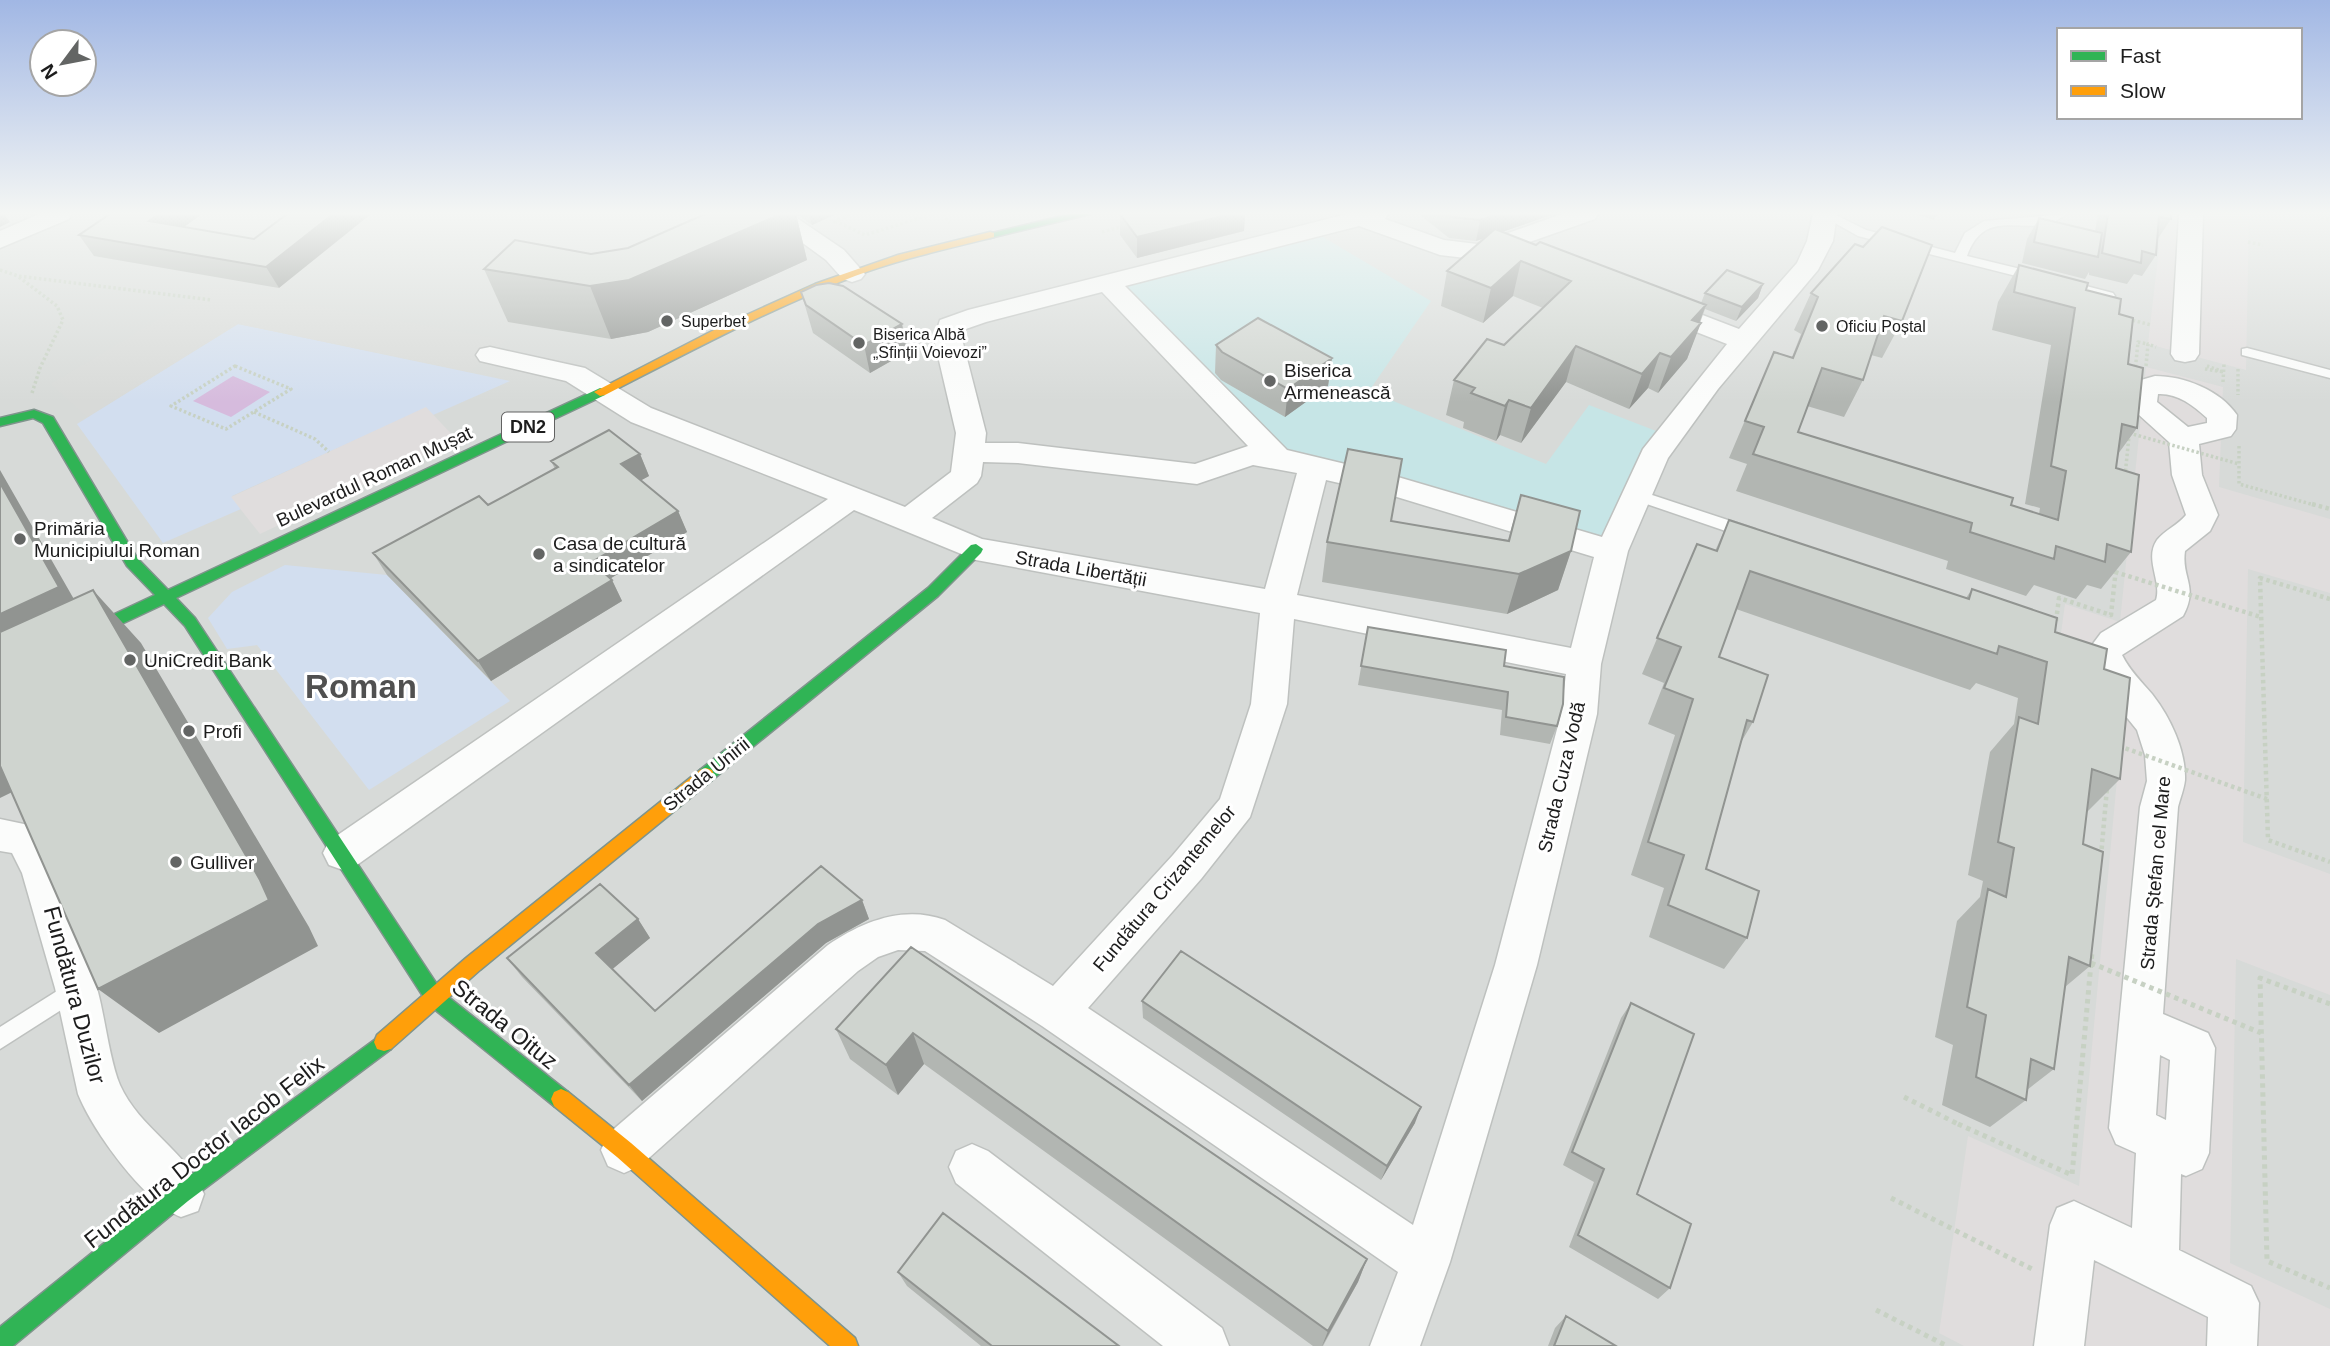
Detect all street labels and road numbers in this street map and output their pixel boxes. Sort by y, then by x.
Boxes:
road number: DN2 [502,412,554,442]
street label: Bulevardul Roman Mușat [273,422,476,531]
street label: Strada Libertății [1014,547,1148,590]
street label: Strada Cuza Vodă [1534,699,1589,855]
street label: Strada Unirii [659,733,754,815]
street label: Strada Ștefan cel Mare [2137,775,2174,971]
street label: Fundătura Crizantemelor [1089,801,1240,976]
street label: Fundătura Duzilor [39,903,111,1087]
street label: Strada Oituz [447,974,563,1074]
street label: Fundătura Doctor Iacob Felix [79,1050,329,1254]

